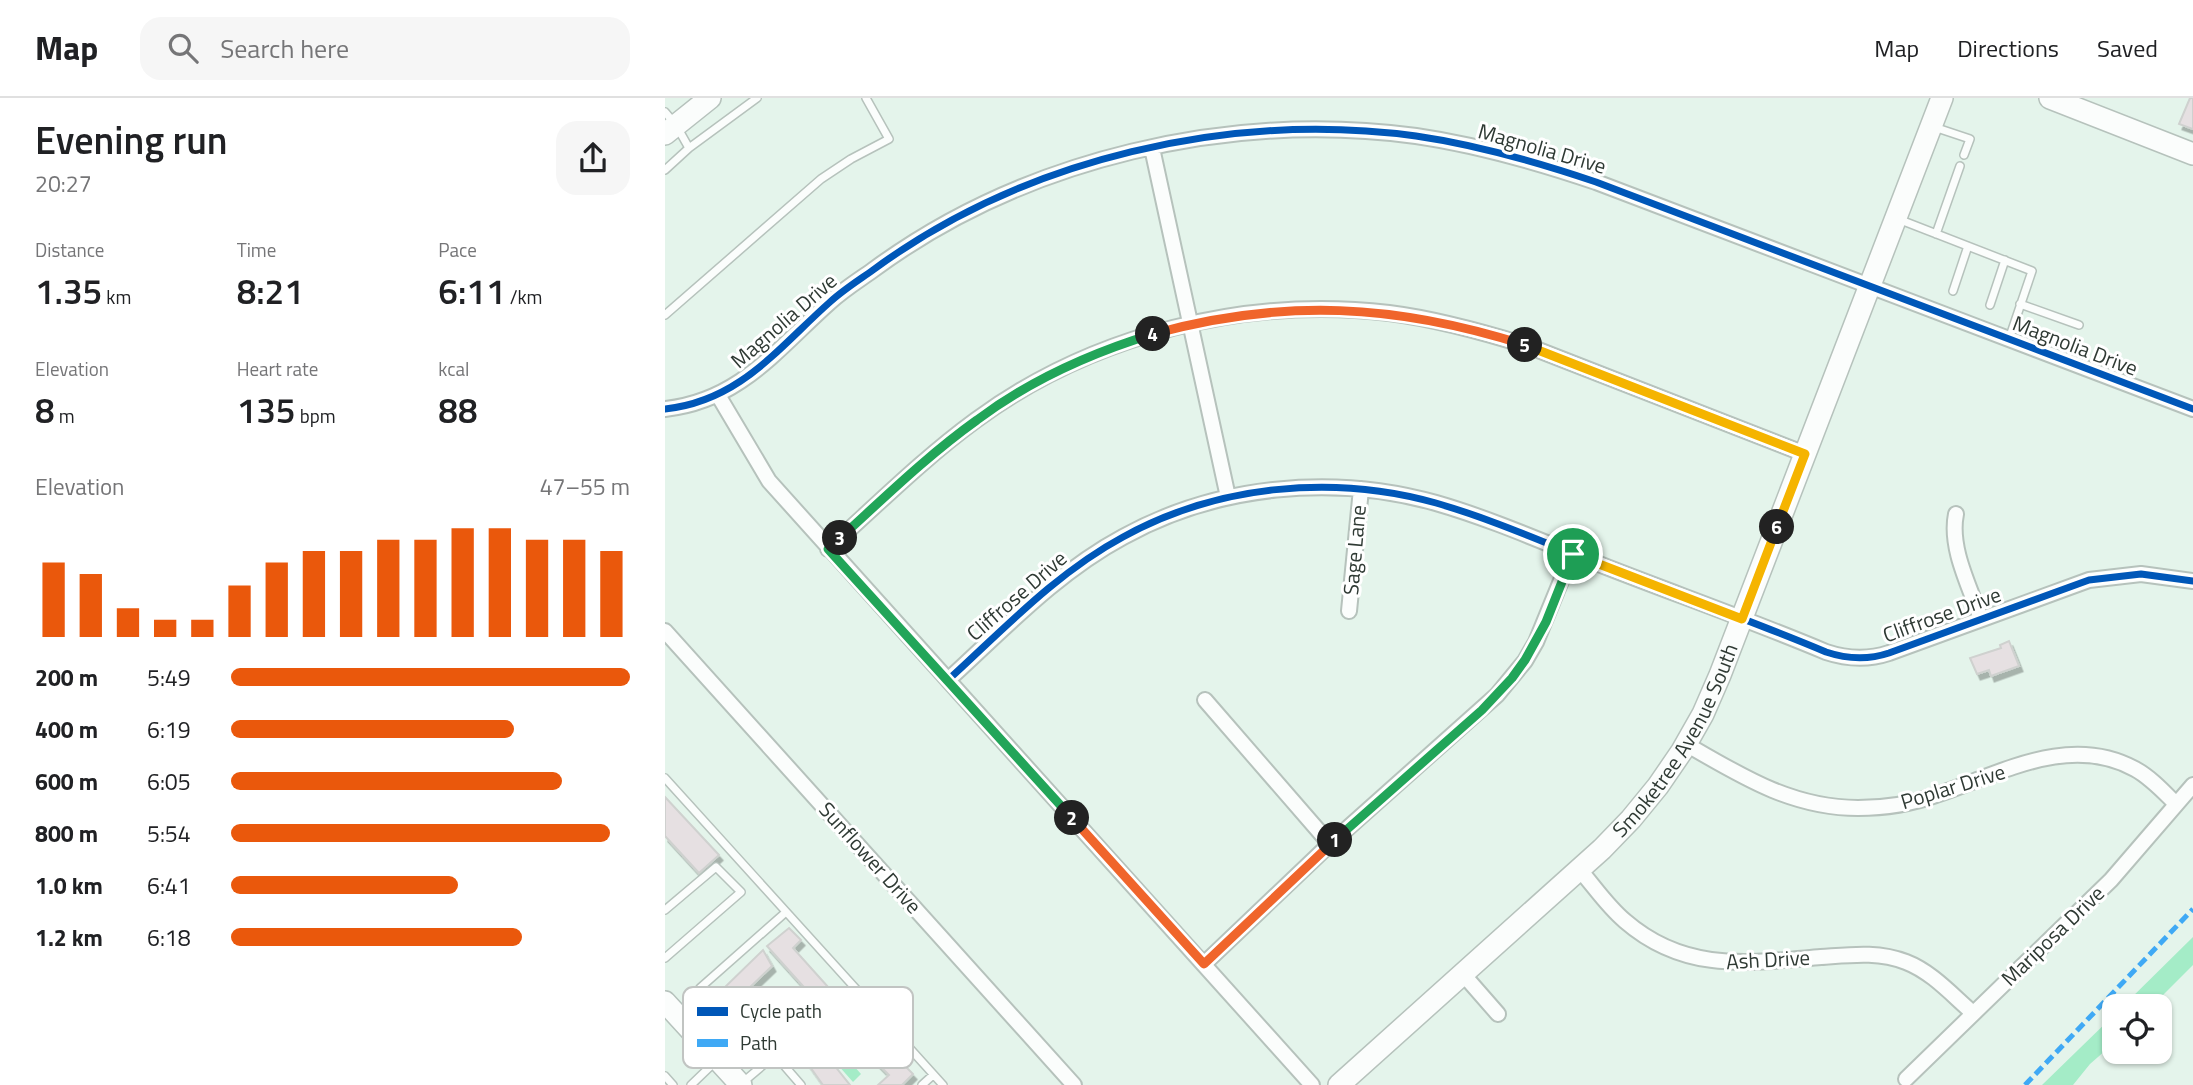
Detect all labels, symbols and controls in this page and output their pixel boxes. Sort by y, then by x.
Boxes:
search box [140,17,630,80]
text: Map [35,23,98,73]
icon: search [164,29,202,67]
text: Search here [220,29,349,68]
text: Map [1874,30,1919,66]
text: Directions [1957,30,2059,66]
text: Saved [2097,30,2158,66]
text: Evening run [35,111,228,169]
street label: Magnolia Drive [1474,114,1610,182]
button: share [556,121,630,195]
text: 20:27 [35,166,92,201]
text: Distance [35,235,104,264]
text: Time [237,235,276,264]
text: Pace [438,235,477,264]
text: 1.35 [35,264,102,318]
text: 8:21 [237,264,304,318]
text: 6:11 [438,264,506,318]
street label: Magnolia Drive [723,265,844,376]
text: km [102,282,131,311]
text: /km [506,282,543,311]
street label: Magnolia Drive [2008,307,2143,384]
pin: 4 [1135,316,1170,352]
text: 4 [1147,319,1158,348]
pin: 5 [1507,328,1543,362]
text: 5 [1519,330,1530,359]
text: Elevation [35,354,109,383]
text: Heart rate [237,354,318,383]
text: kcal [438,354,469,383]
text: 8 [35,383,55,437]
text: 135 [237,383,295,437]
text: 88 [438,383,478,437]
text: m [55,401,75,430]
text: bpm [295,401,336,430]
text: Elevation [35,469,124,504]
text: 47–55 m [540,469,630,504]
street label: Sage Lane [1334,503,1374,596]
pin: 6 [1759,510,1795,544]
text: 6 [1771,512,1782,541]
pin: 3 [823,520,857,556]
text: 3 [834,523,845,552]
pin [1543,524,1603,584]
icon: arrive [1554,535,1592,573]
street label: Cliffrose Drive [959,543,1074,648]
street label: Cliffrose Drive [1878,578,2005,650]
street label: Smoketree Avenue South [1604,639,1746,844]
text: 200 m [35,660,98,695]
text: 5:49 [147,660,191,695]
text: 400 m [35,712,98,747]
text: 6:19 [147,712,191,747]
street label: Poplar Drive [1897,755,2009,817]
text: 600 m [35,764,98,799]
text: 6:05 [147,764,191,799]
street label: Sunflower Drive [812,794,930,920]
pin: 2 [1055,800,1089,836]
text: 2 [1066,803,1077,832]
text: 800 m [35,816,98,851]
text: 5:54 [147,816,191,851]
pin: 1 [1317,822,1353,858]
text: 1 [1329,825,1340,854]
text: 1.0 km [35,868,103,903]
text: 6:41 [147,868,191,903]
street label: Mariposa Drive [1993,878,2111,993]
text: 1.2 km [35,920,103,955]
text: 6:18 [147,920,191,955]
street label: Ash Drive [1725,941,1811,977]
legend [683,987,913,1068]
map controls [2102,994,2172,1064]
button: locate [2102,994,2172,1064]
text: Cycle path [740,996,822,1025]
text: Path [740,1028,778,1057]

